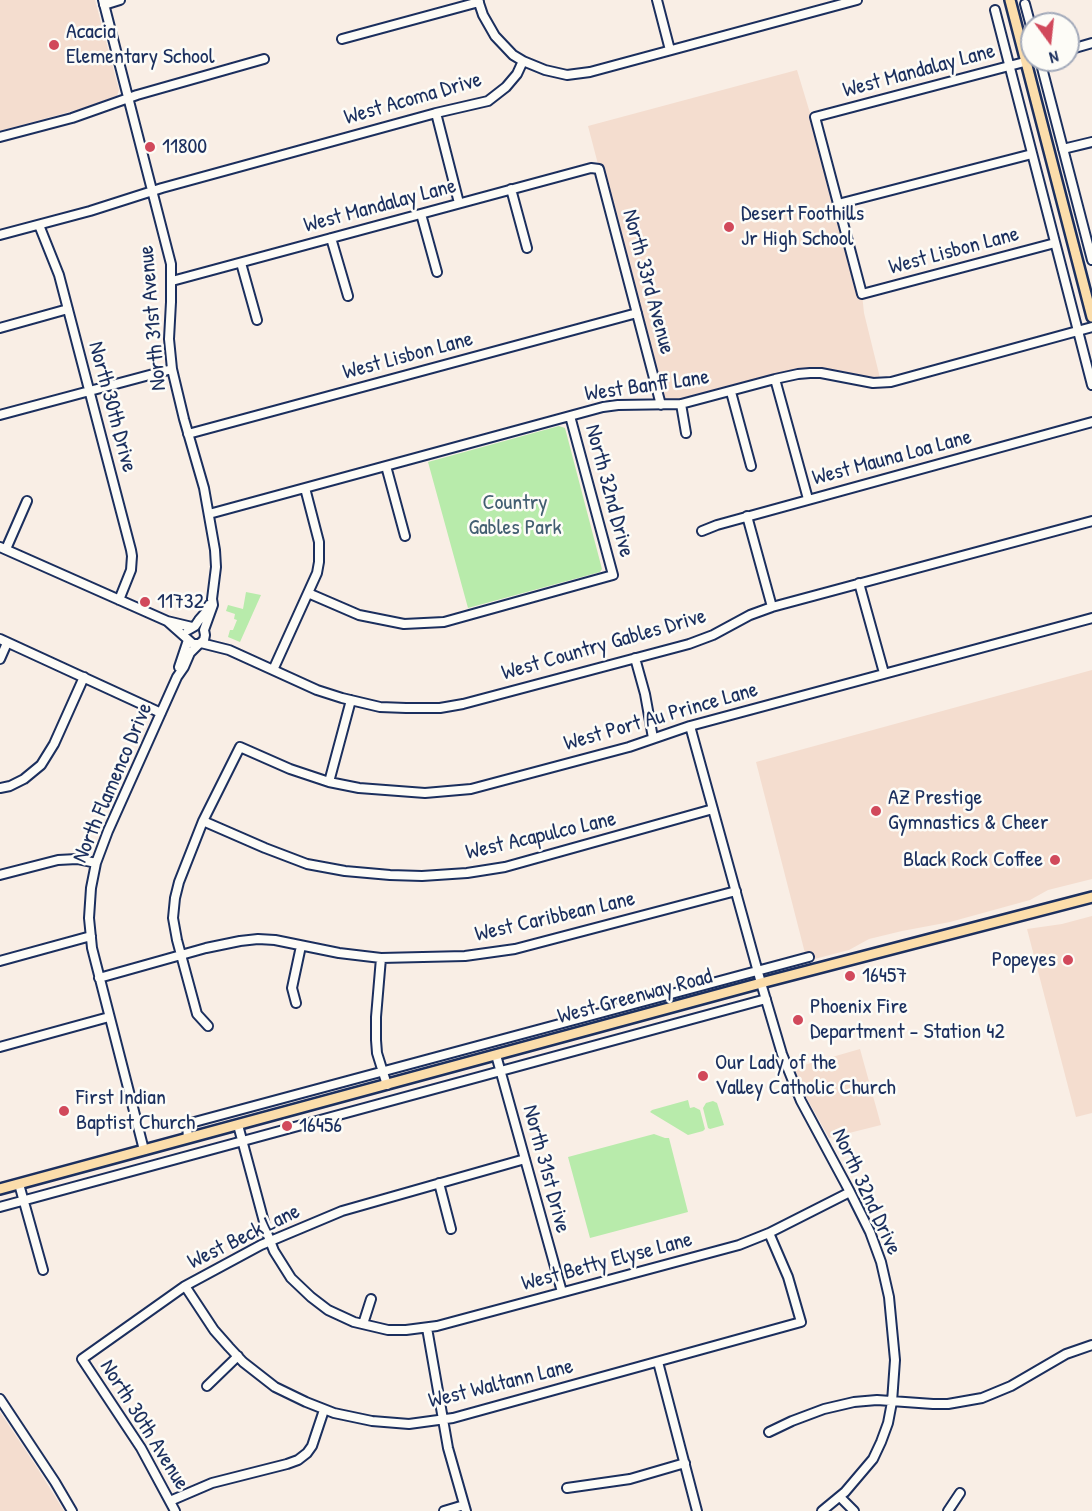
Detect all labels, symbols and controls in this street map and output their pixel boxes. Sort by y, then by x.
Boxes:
north arrow [1020,12,1080,72]
place label: Acacia Elementary School [66,19,214,70]
marker: Acacia Elementary School [47,38,61,52]
street label: West Mandalay Lane [840,38,998,104]
text: N [1047,46,1061,69]
street label: West Acoma Drive [341,67,485,131]
place label: 11800 [162,134,207,160]
marker: 11800 [143,140,157,154]
street label: West Mandalay Lane [301,173,459,239]
place label: Desert Foothills Jr High School [741,201,864,252]
street label: North 33rd Avenue [616,207,680,357]
marker: Desert Foothills Jr High School [722,220,736,234]
street label: West Lisbon Lane [886,221,1022,281]
street label: North 31st Avenue [134,244,172,392]
street label: West Lisbon Lane [340,326,476,386]
street label: North 30th Drive [82,339,142,475]
street label: West Banff Lane [583,364,711,408]
street label: North 32nd Drive [579,422,639,560]
street label: West Mauna Loa Lane [809,424,975,492]
park label: Country Gables Park [468,490,562,542]
place label: 11732 [157,589,204,615]
marker: 11732 [138,595,152,609]
street label: West Country Gables Drive [499,603,709,687]
street label: West Port Au Prince Lane [561,677,761,757]
street label: North Flamenco Drive [67,699,159,867]
place label: AZ Prestige Gymnastics & Cheer [888,785,1048,836]
marker: AZ Prestige Gymnastics & Cheer [869,804,883,818]
street label: West Acapulco Lane [463,806,619,866]
place label: Black Rock Coffee [903,847,1043,873]
marker: Black Rock Coffee [1048,853,1062,867]
street label: West Caribbean Lane [472,886,638,948]
place label: Popeyes [992,947,1056,973]
marker: Popeyes [1061,953,1075,967]
place label: 16457 [862,963,907,989]
street label: West Greenway Road [555,964,715,1030]
marker: 16457 [843,969,857,983]
place label: Phoenix Fire Department - Station 42 [810,994,1005,1046]
marker: Phoenix Fire Department - Station 42 [791,1013,805,1027]
place label: Our Lady of the Valley Catholic Church [715,1050,896,1102]
marker: Our Lady of the Valley Catholic Church [696,1069,710,1083]
place label: First Indian Baptist Church [76,1085,195,1136]
street label: North 31st Drive [516,1102,576,1236]
marker: First Indian Baptist Church [57,1104,71,1118]
place label: 16456 [299,1113,342,1139]
marker: 16456 [280,1119,294,1133]
street label: North 32nd Drive [825,1125,907,1259]
street label: West Beck Lane [184,1198,304,1276]
street label: West Betty Elyse Lane [519,1227,695,1297]
street label: West Waltann Lane [426,1353,576,1415]
street label: North 30th Avenue [94,1355,194,1495]

